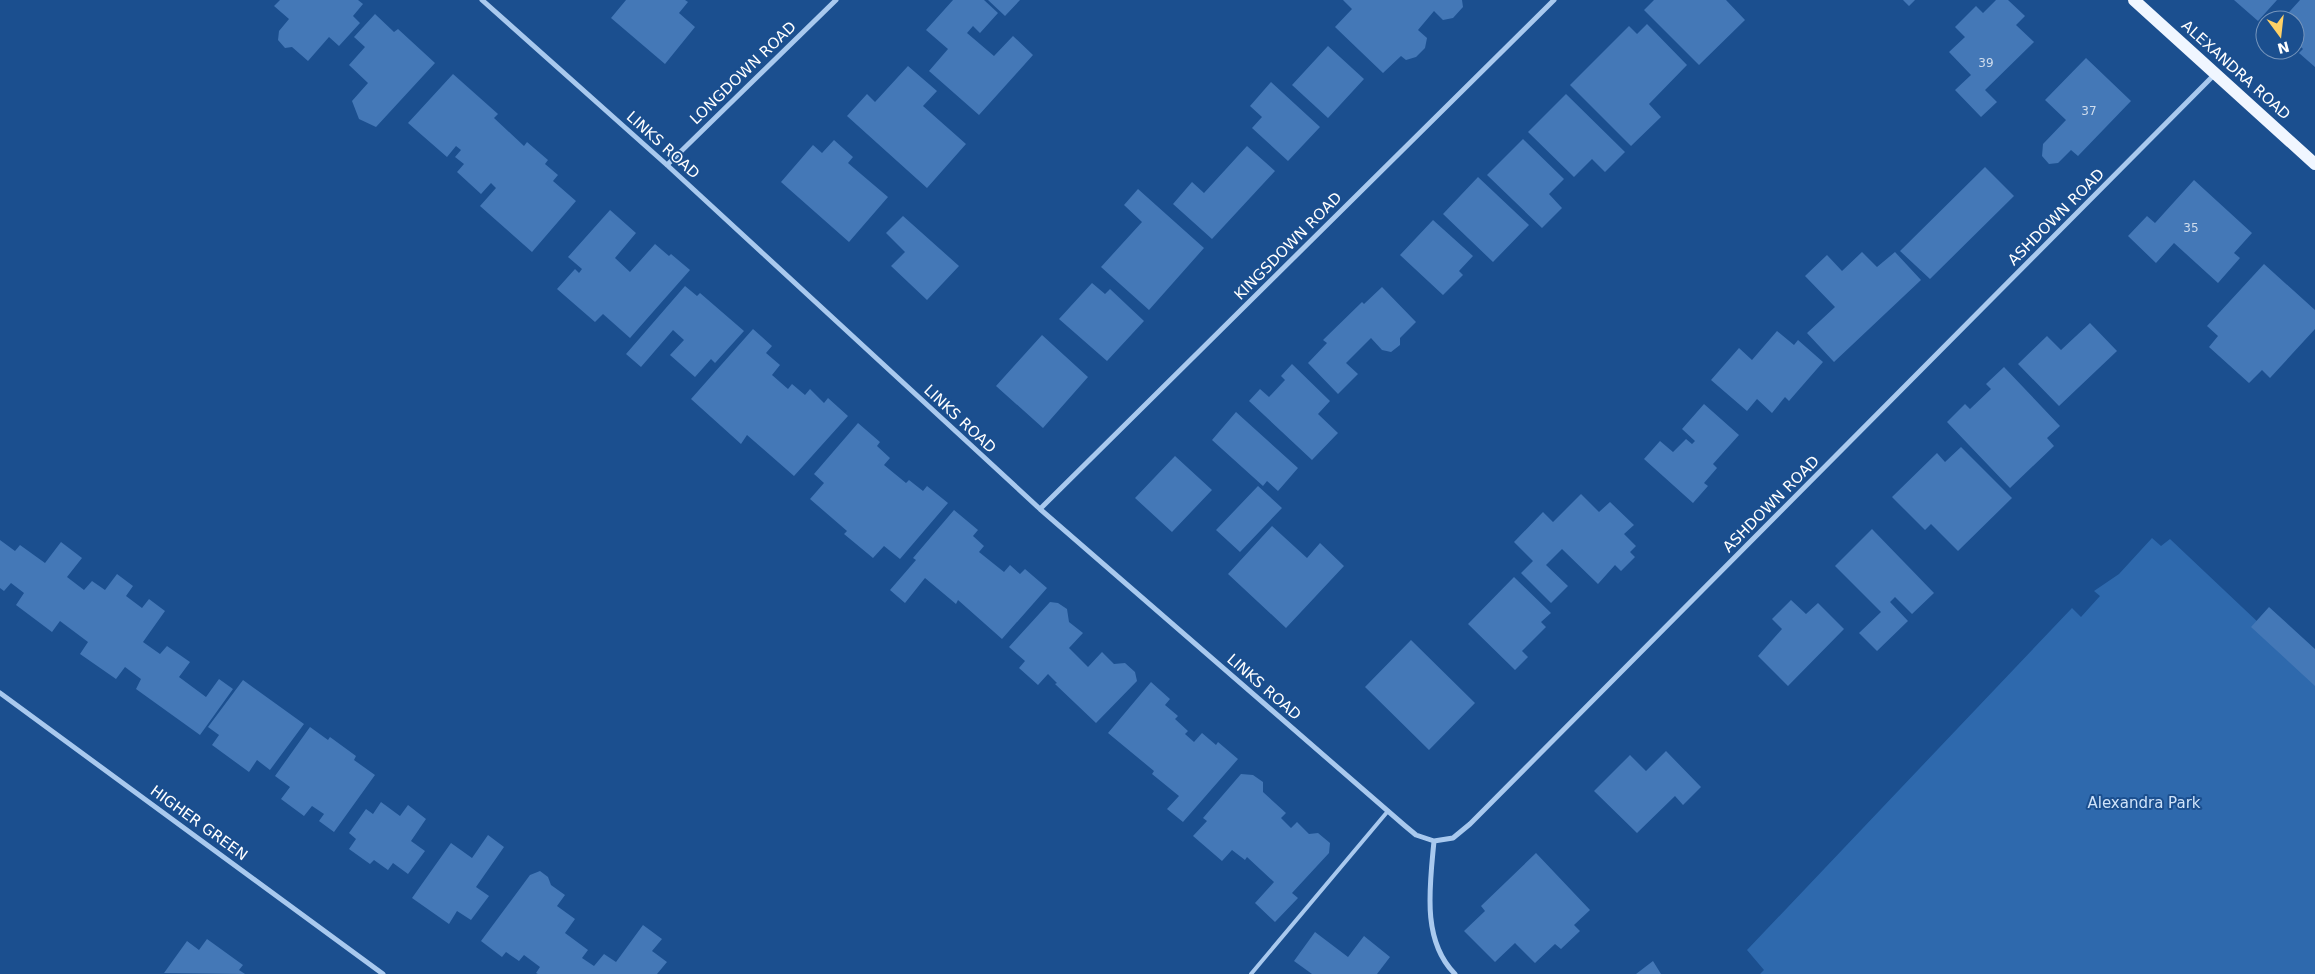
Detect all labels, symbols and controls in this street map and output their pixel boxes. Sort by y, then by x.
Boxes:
north arrow [2255,10,2305,60]
street label: ALEXANDRA ROAD [2178,16,2294,124]
street label: LONGDOWN ROAD [686,18,800,128]
house number: 39 [1978,56,1994,70]
house number: 37 [2081,104,2097,118]
street label: LINKS ROAD [623,108,703,182]
street label: ASHDOWN ROAD [2004,165,2108,269]
street label: KINGSDOWN ROAD [1231,189,1345,303]
house number: 35 [2183,221,2199,235]
street label: LINKS ROAD [920,381,1000,457]
street label: ASHDOWN ROAD [1719,452,1823,556]
street label: LINKS ROAD [1223,650,1305,724]
street label: HIGHER GREEN [147,782,251,864]
park label: Alexandra Park [2087,794,2201,812]

